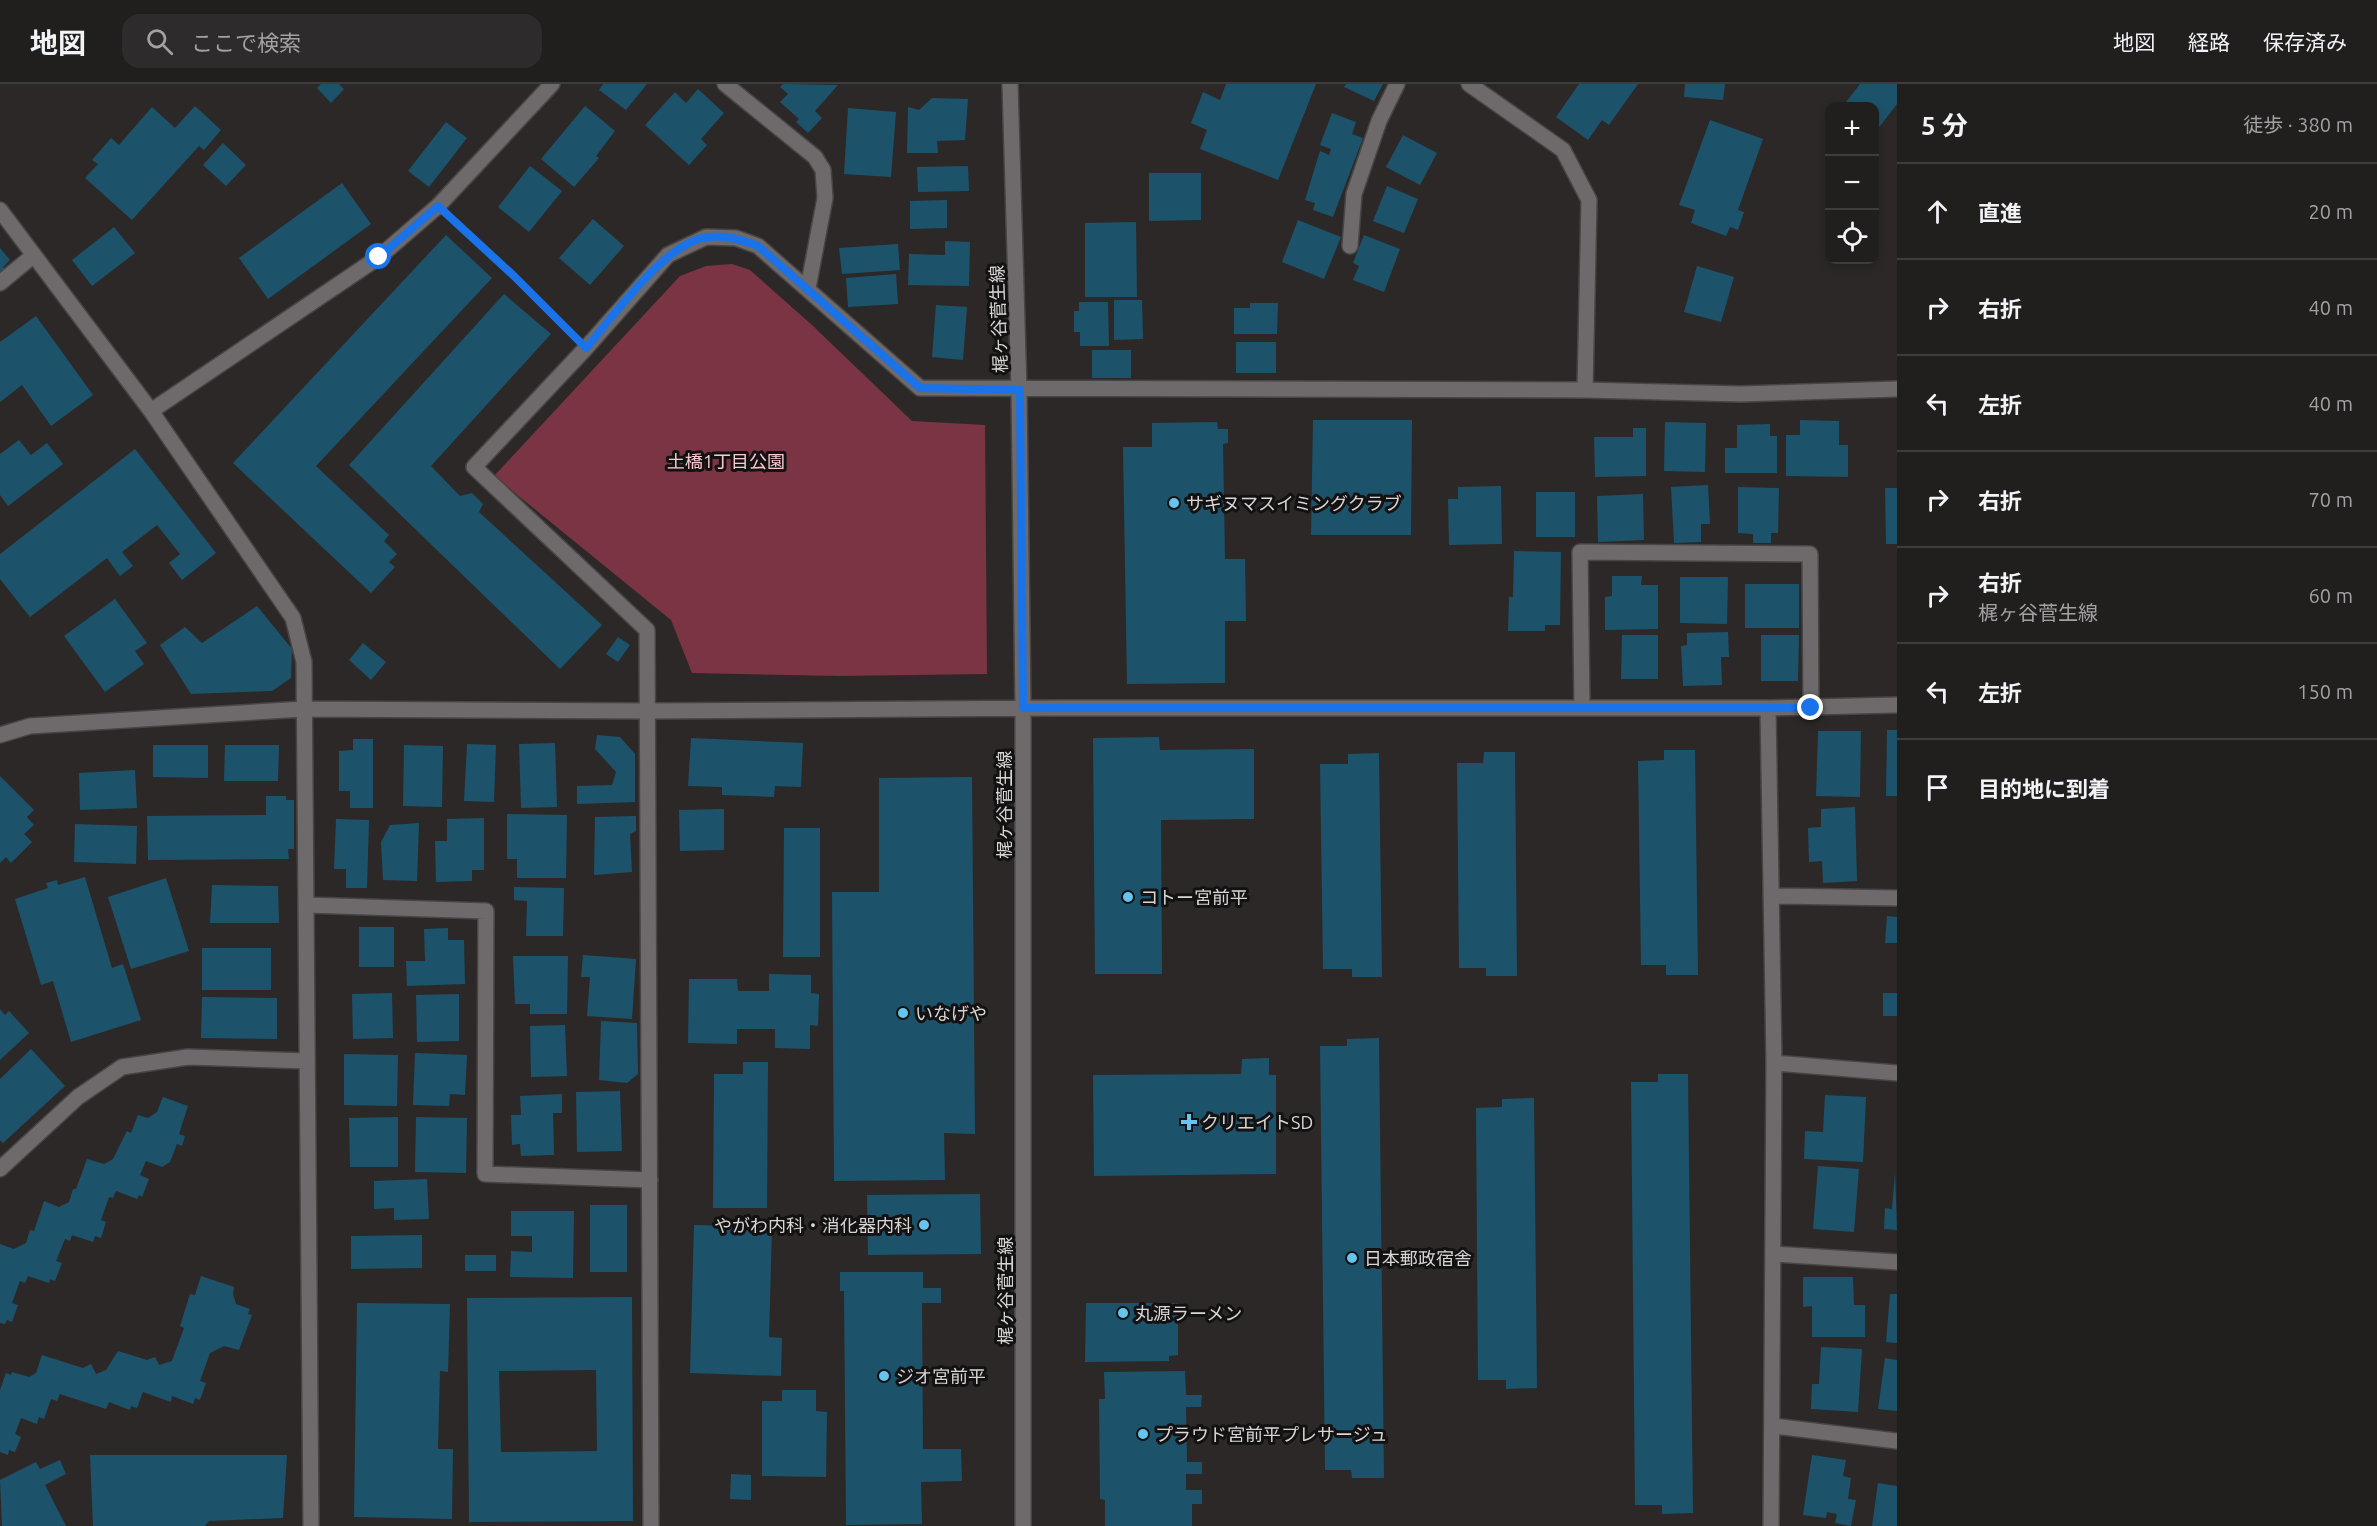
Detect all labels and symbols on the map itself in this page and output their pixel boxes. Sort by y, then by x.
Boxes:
route start [365,243,391,269]
street label: 梶ヶ谷菅生線 [986,265,1010,373]
park label: 土橋1丁目公園 [667,451,785,471]
place label: サギヌマスイミングクラブ [1186,493,1402,513]
marker: サギヌマスイミングクラブ [1167,496,1181,510]
route end [1797,694,1823,720]
street label: 梶ヶ谷菅生線 [994,751,1014,859]
place label: コトー宮前平 [1140,887,1248,907]
marker: コトー宮前平 [1121,890,1135,904]
place label: いなげや [915,1003,987,1023]
marker: いなげや [896,1006,910,1020]
place label: クリエイトSD [1201,1112,1313,1132]
marker: クリエイトSD [1182,1115,1196,1129]
place label: やがわ内科・消化器内科 [714,1215,912,1235]
marker: やがわ内科・消化器内科 [917,1218,931,1232]
street label: 梶ヶ谷菅生線 [995,1237,1015,1345]
place label: 日本郵政宿舎 [1364,1248,1472,1268]
marker: 日本郵政宿舎 [1345,1251,1359,1265]
place label: 丸源ラーメン [1135,1303,1242,1323]
marker: 丸源ラーメン [1116,1306,1130,1320]
place label: ジオ宮前平 [896,1366,986,1386]
marker: ジオ宮前平 [877,1369,891,1383]
place label: プラウド宮前平プレサージュ [1155,1424,1387,1444]
marker: プラウド宮前平プレサージュ [1136,1427,1150,1441]

